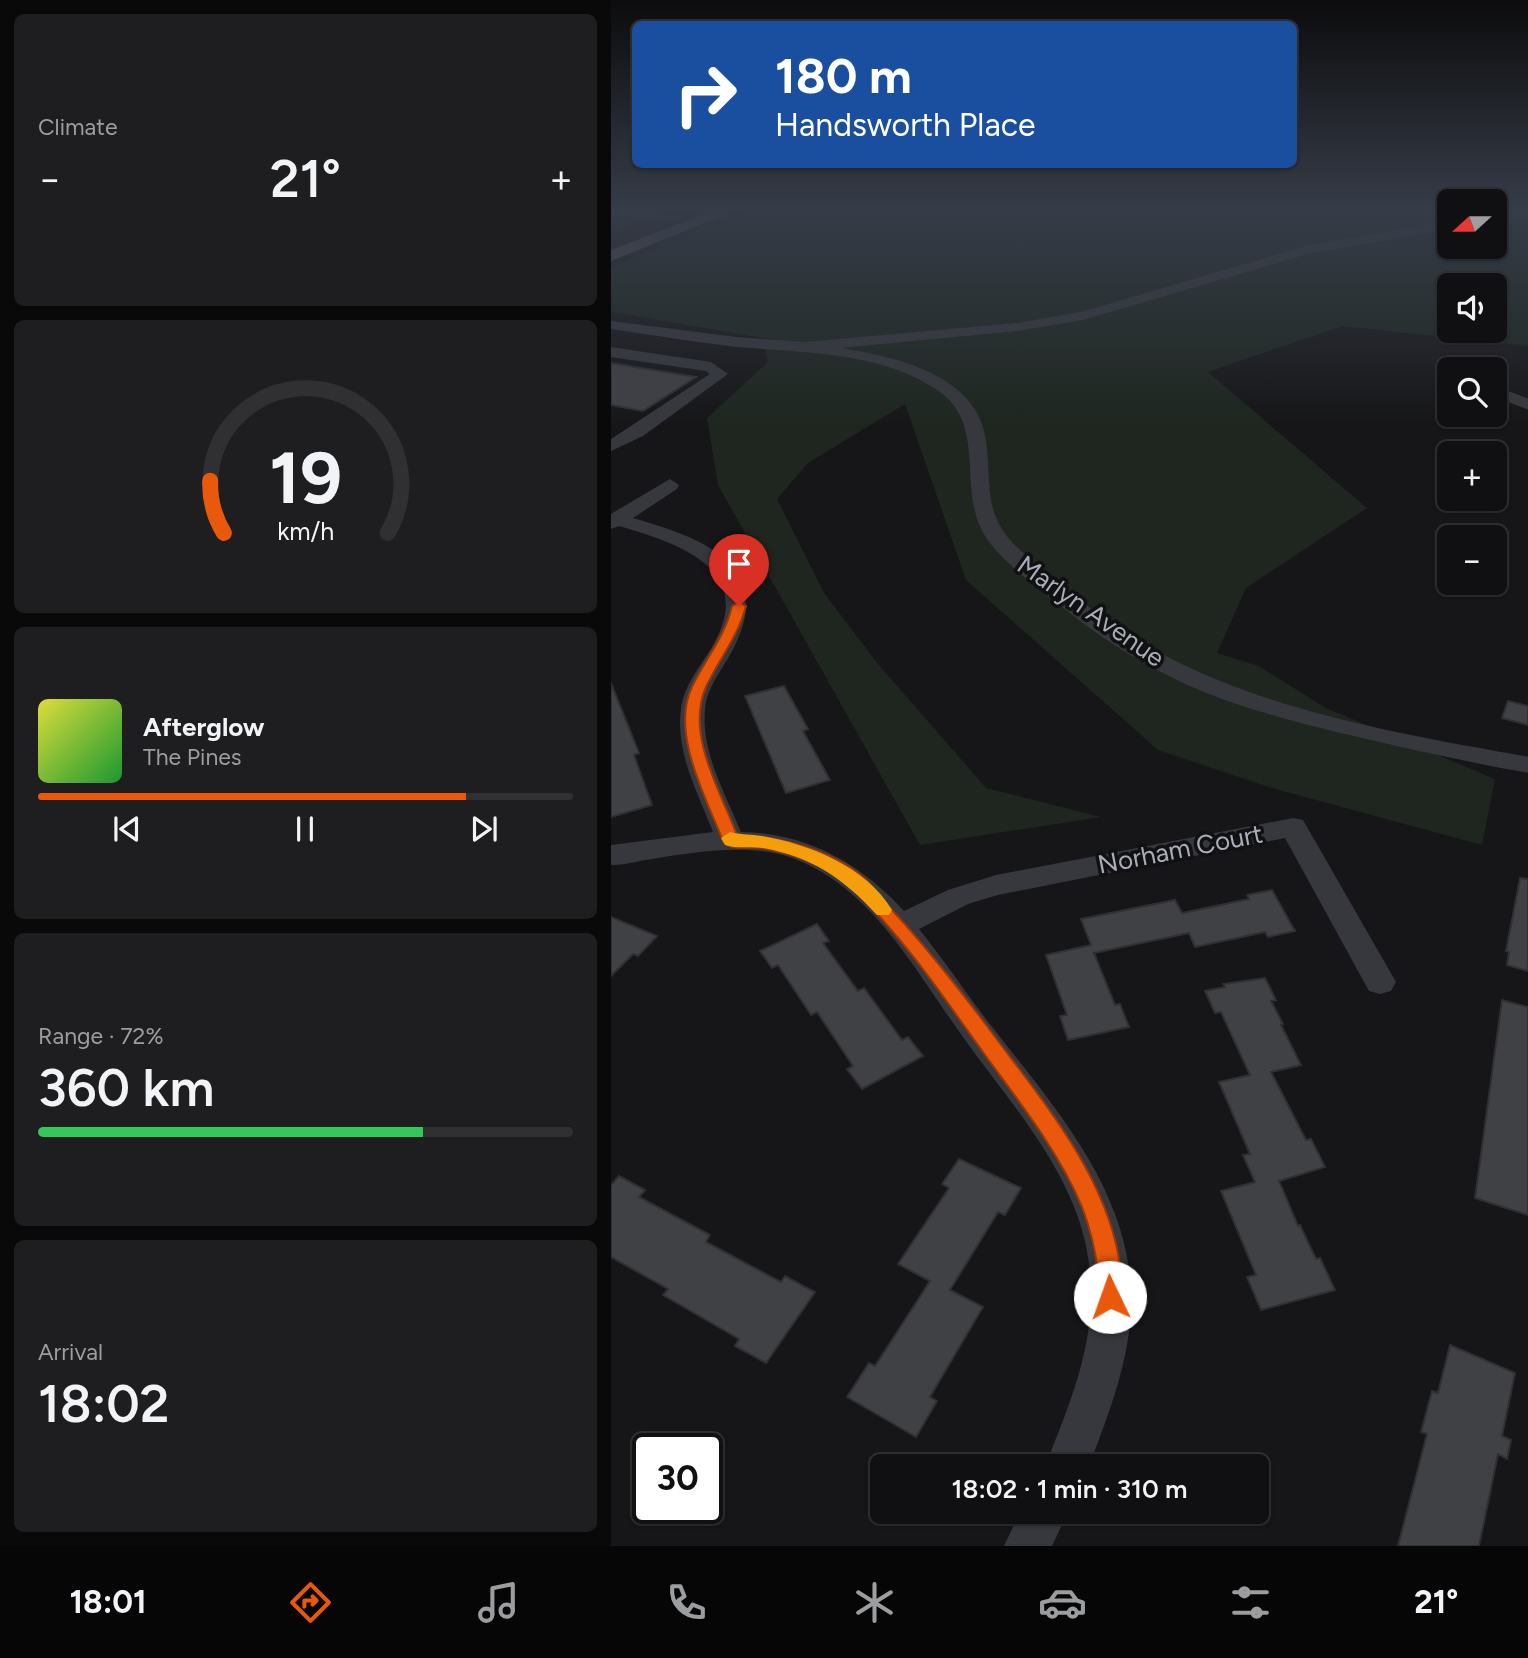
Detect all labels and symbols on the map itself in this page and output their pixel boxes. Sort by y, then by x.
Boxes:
north arrow [1437,189,1507,259]
pin [709,534,769,606]
street label: Marlyn Avenue [1011,548,1171,674]
street label: Norham Court [1095,817,1265,881]
position arrow [1073,1260,1147,1334]
speed limit sign: 30 [632,1433,723,1524]

